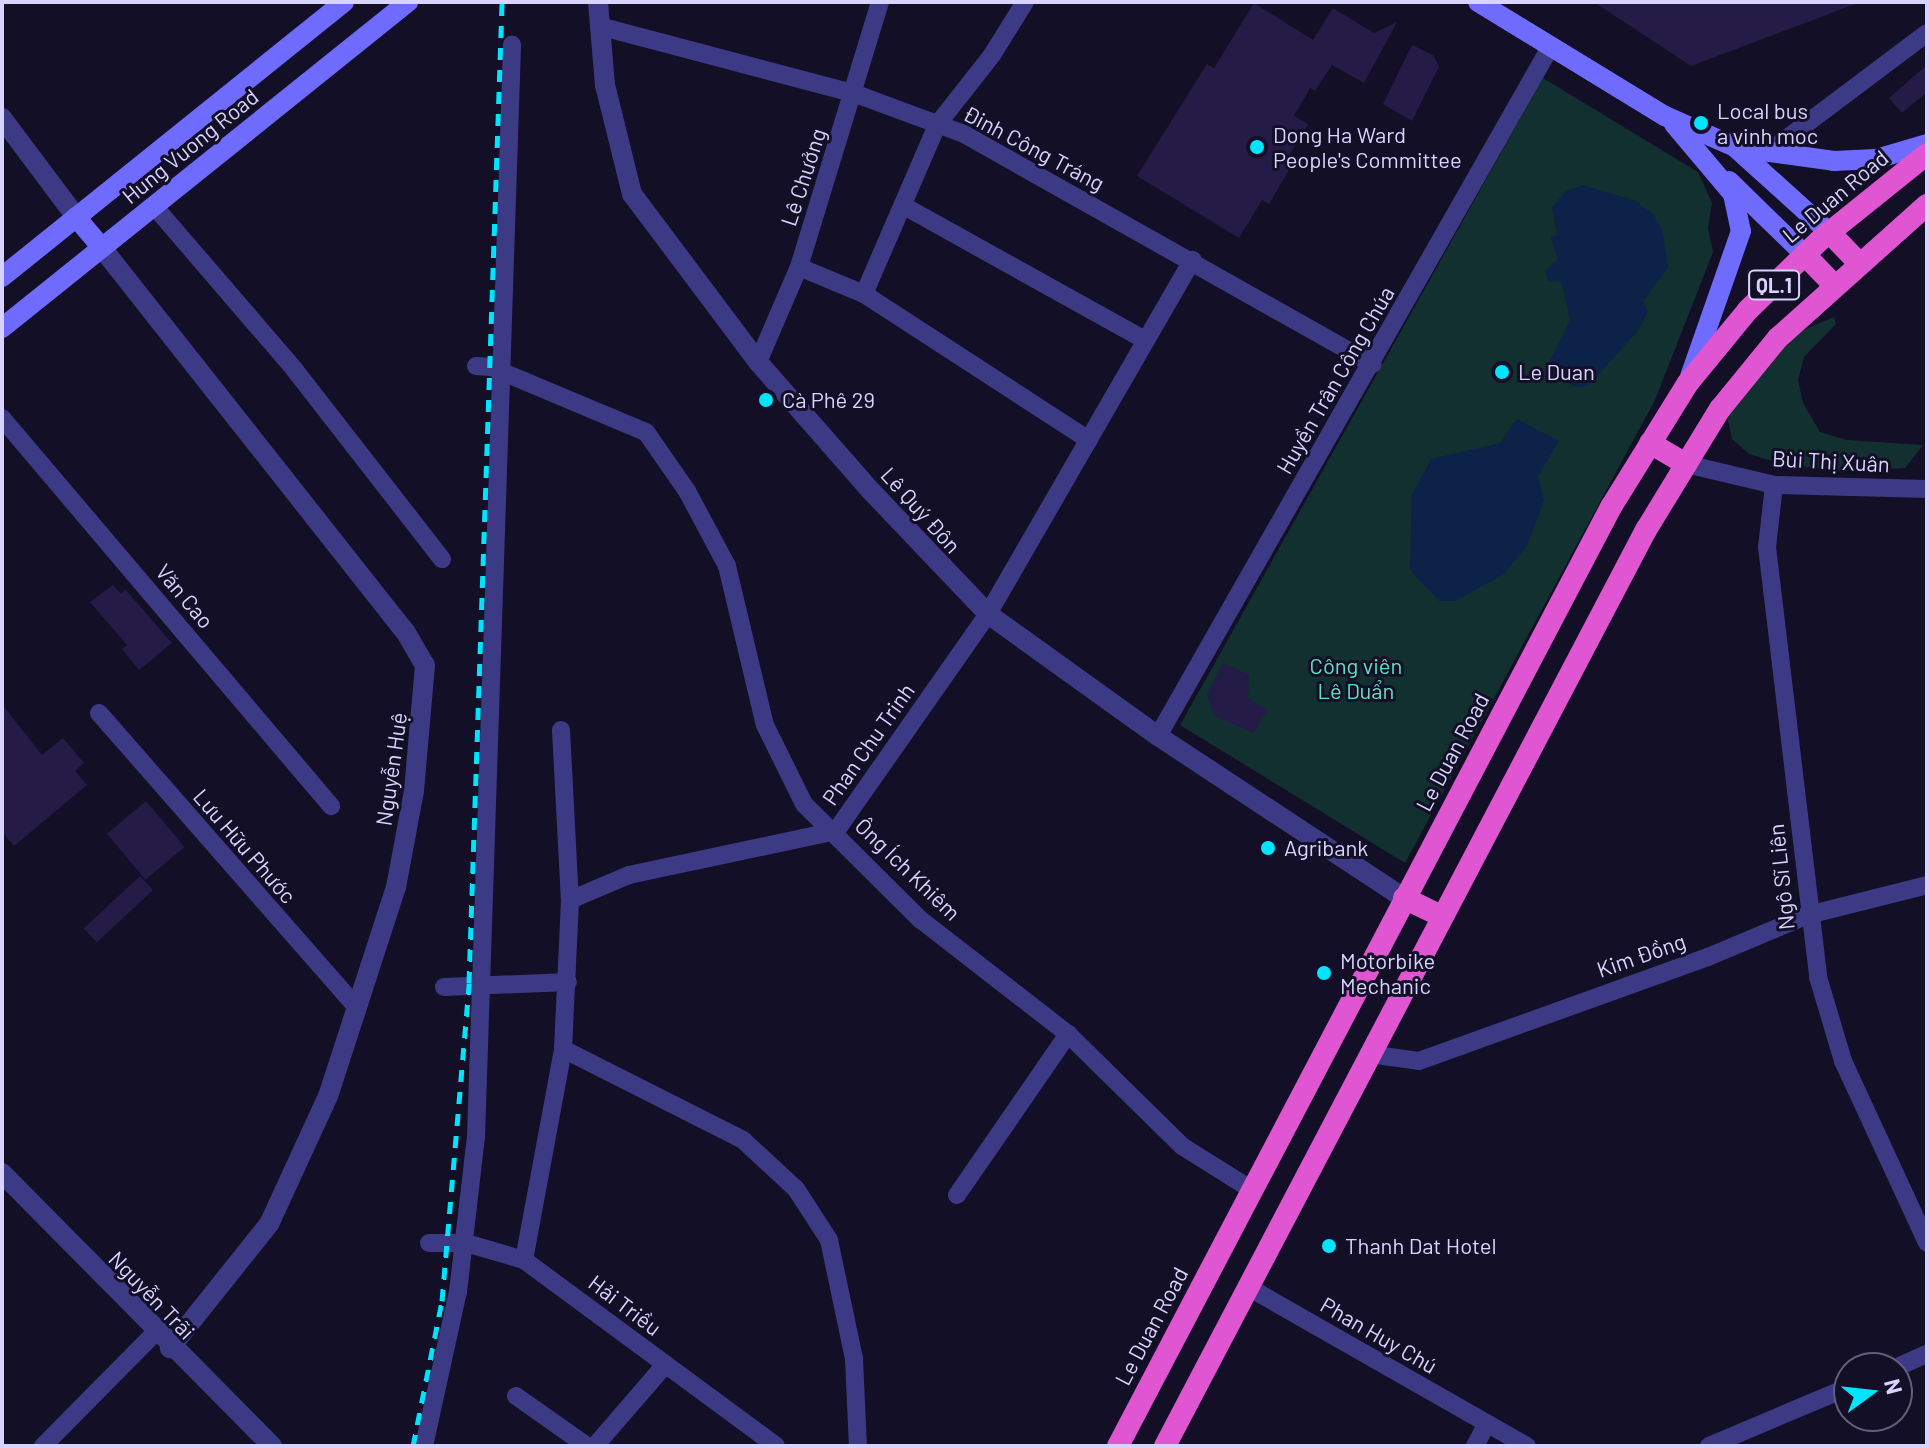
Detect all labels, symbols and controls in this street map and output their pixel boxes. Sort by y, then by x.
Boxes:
street label: Hung Vuong Road [117,83,263,209]
place label: Local bus a vinh moc [1717,97,1818,148]
street label: Đinh Công Tráng [959,100,1109,196]
marker: Local bus a vinh moc [1692,114,1710,132]
place label: Dong Ha Ward People's Committee [1273,121,1462,172]
street label: Lê Chưởng [775,125,831,229]
marker: Dong Ha Ward People's Committee [1248,138,1266,156]
street label: Le Duan Road [1777,144,1893,248]
road number: QL.1 [1748,269,1800,301]
street label: Huyền Trân Công Chúa [1271,282,1399,478]
place label: Le Duan [1518,359,1595,385]
marker: Le Duan [1493,363,1511,381]
place label: Cà Phê 29 [782,387,875,413]
marker: Cà Phê 29 [757,391,775,409]
street label: Bùi Thị Xuân [1772,445,1890,477]
street label: Lê Quý Đôn [876,462,966,558]
street label: Văn Cao [151,558,219,634]
park label: Công viên Lê Duẩn [1310,652,1402,704]
street label: Phan Chu Trinh [816,678,920,810]
street label: Le Duan Road [1410,688,1494,816]
street label: Nguyễn Huệ [370,711,412,827]
street label: Lưu Hữu Phước [188,783,302,909]
street label: Ông Ích Khiêm [850,812,966,926]
street label: Ngô Sĩ Liên [1762,823,1800,931]
place label: Agribank [1284,835,1368,861]
marker: Agribank [1259,839,1277,857]
street label: Kim Đồng [1593,928,1689,982]
place label: Motorbike Mechanic [1340,947,1435,998]
marker: Motorbike Mechanic [1315,964,1333,982]
place label: Thanh Dat Hotel [1345,1233,1496,1259]
marker: Thanh Dat Hotel [1320,1237,1338,1255]
street label: Nguyễn Trãi [103,1245,201,1345]
street label: Le Duan Road [1109,1262,1193,1390]
street label: Hải Triều [583,1269,667,1341]
street label: Phan Huy Chú [1316,1291,1442,1379]
north arrow [1833,1352,1913,1432]
text: N [1880,1376,1909,1397]

